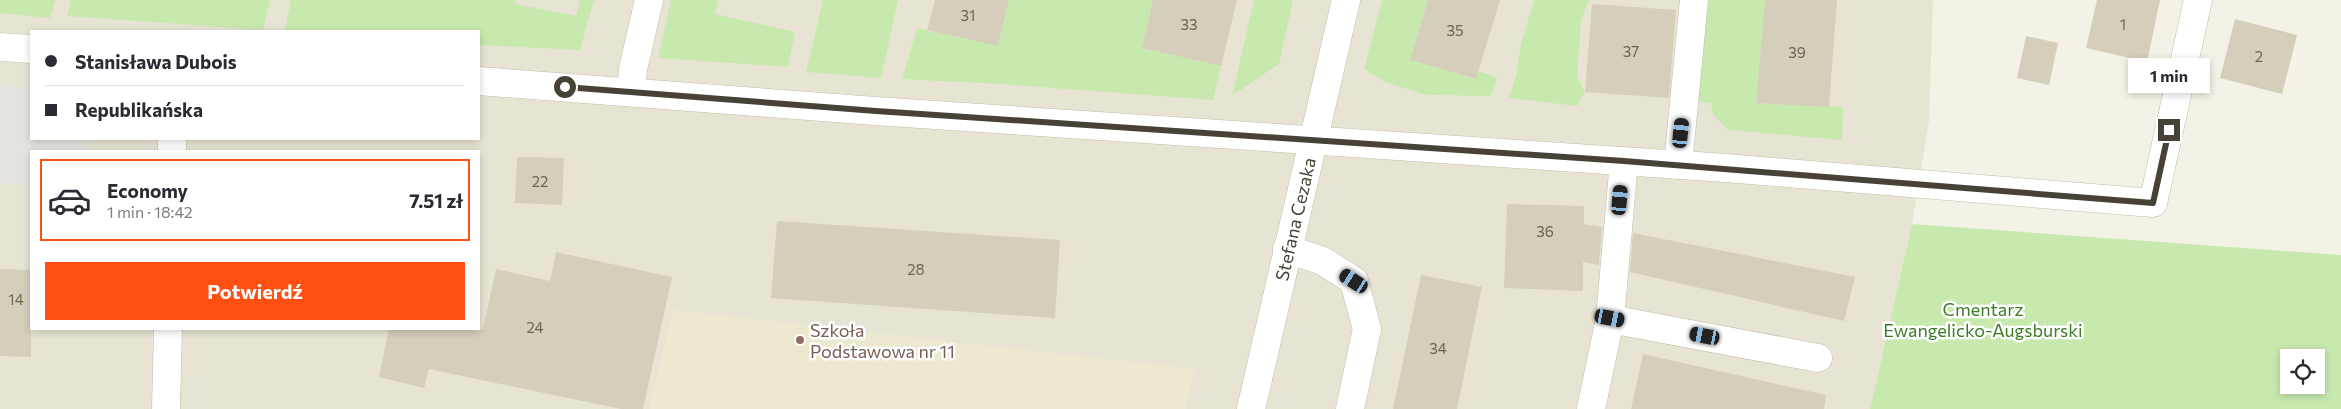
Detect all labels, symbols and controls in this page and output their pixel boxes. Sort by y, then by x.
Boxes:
house number: 31 [961,6,975,24]
house number: 33 [1180,15,1198,33]
house number: 1 [2120,15,2126,33]
house number: 35 [1446,21,1464,39]
house number: 37 [1623,42,1639,60]
house number: 39 [1788,43,1806,61]
house number: 2 [2255,47,2263,65]
text: Stanisława Dubois [75,50,237,73]
callout: 1 min [2128,58,2210,92]
text: 1 min [2150,66,2188,85]
route start [554,76,576,98]
text: Republikańska [75,98,203,121]
car [1671,117,1690,149]
route end [2158,119,2180,141]
street label: Stefana Cezaka [1270,155,1320,283]
house number: 22 [532,172,548,190]
icon: car [47,178,92,223]
text: Economy [107,179,188,202]
car [1611,184,1628,216]
text: 7.51 zł [409,189,463,212]
text: 1 min · 18:42 [107,202,193,221]
house number: 36 [1536,222,1554,240]
house number: 28 [907,260,925,278]
button: Potwierdź [45,262,465,320]
car [1337,267,1370,295]
house number: 14 [8,290,24,308]
park label: Cmentarz Ewangelicko-Augsburski [1883,298,2083,341]
car [1593,308,1626,328]
house number: 24 [526,318,544,336]
place label: Szkoła Podstawowa nr 11 [810,319,955,362]
car [1688,326,1721,346]
marker: Szkoła Podstawowa nr 11 [794,334,806,346]
house number: 34 [1429,339,1447,357]
map controls [2280,349,2325,394]
button: locate [2280,349,2325,394]

